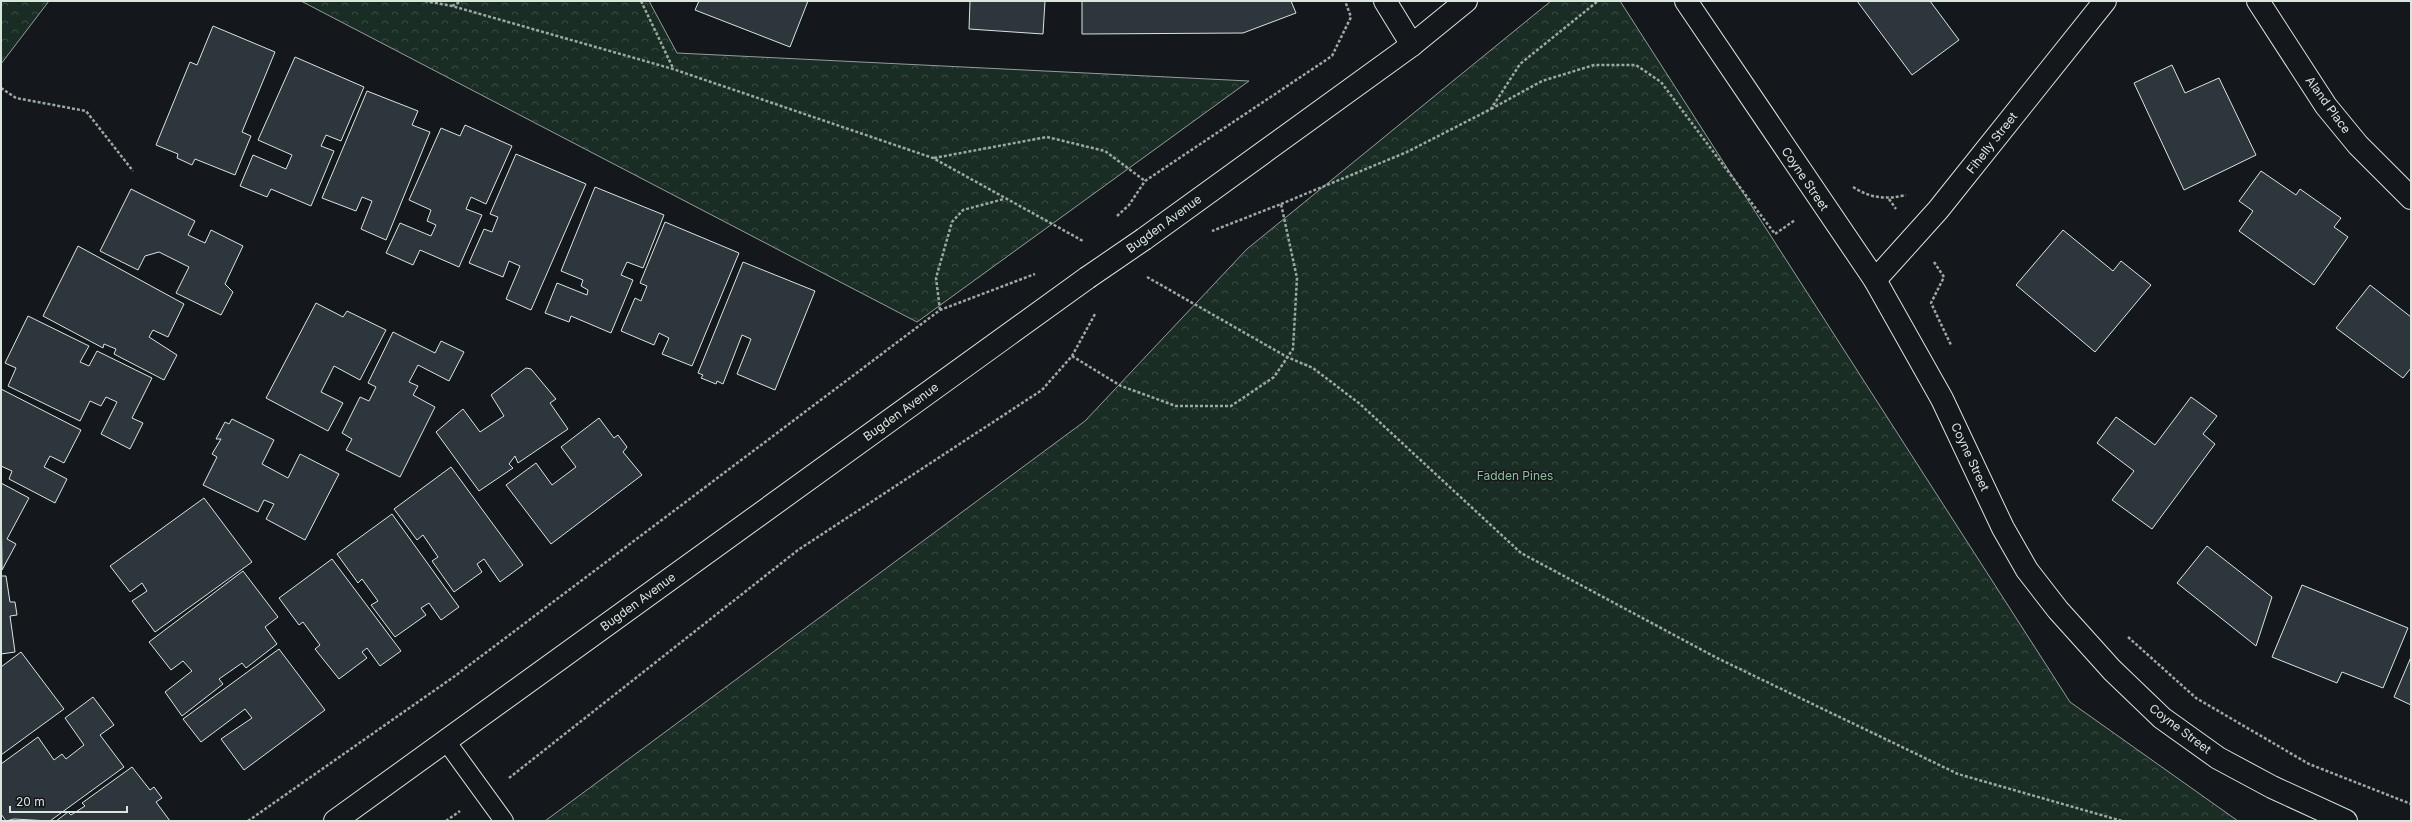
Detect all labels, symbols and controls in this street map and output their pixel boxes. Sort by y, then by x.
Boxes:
street label: Aland Place [2303,73,2354,136]
street label: Fihelly Street [1963,109,2020,176]
street label: Coyne Street [1779,144,1832,214]
street label: Bugden Avenue [1123,191,1204,256]
street label: Bugden Avenue [860,379,941,444]
street label: Coyne Street [1948,420,1993,493]
park label: Fadden Pines [1477,468,1553,483]
street label: Bugden Avenue [597,569,678,634]
street label: Coyne Street [2146,700,2214,757]
scale bar [10,788,127,814]
text: 20 m [16,794,45,809]

